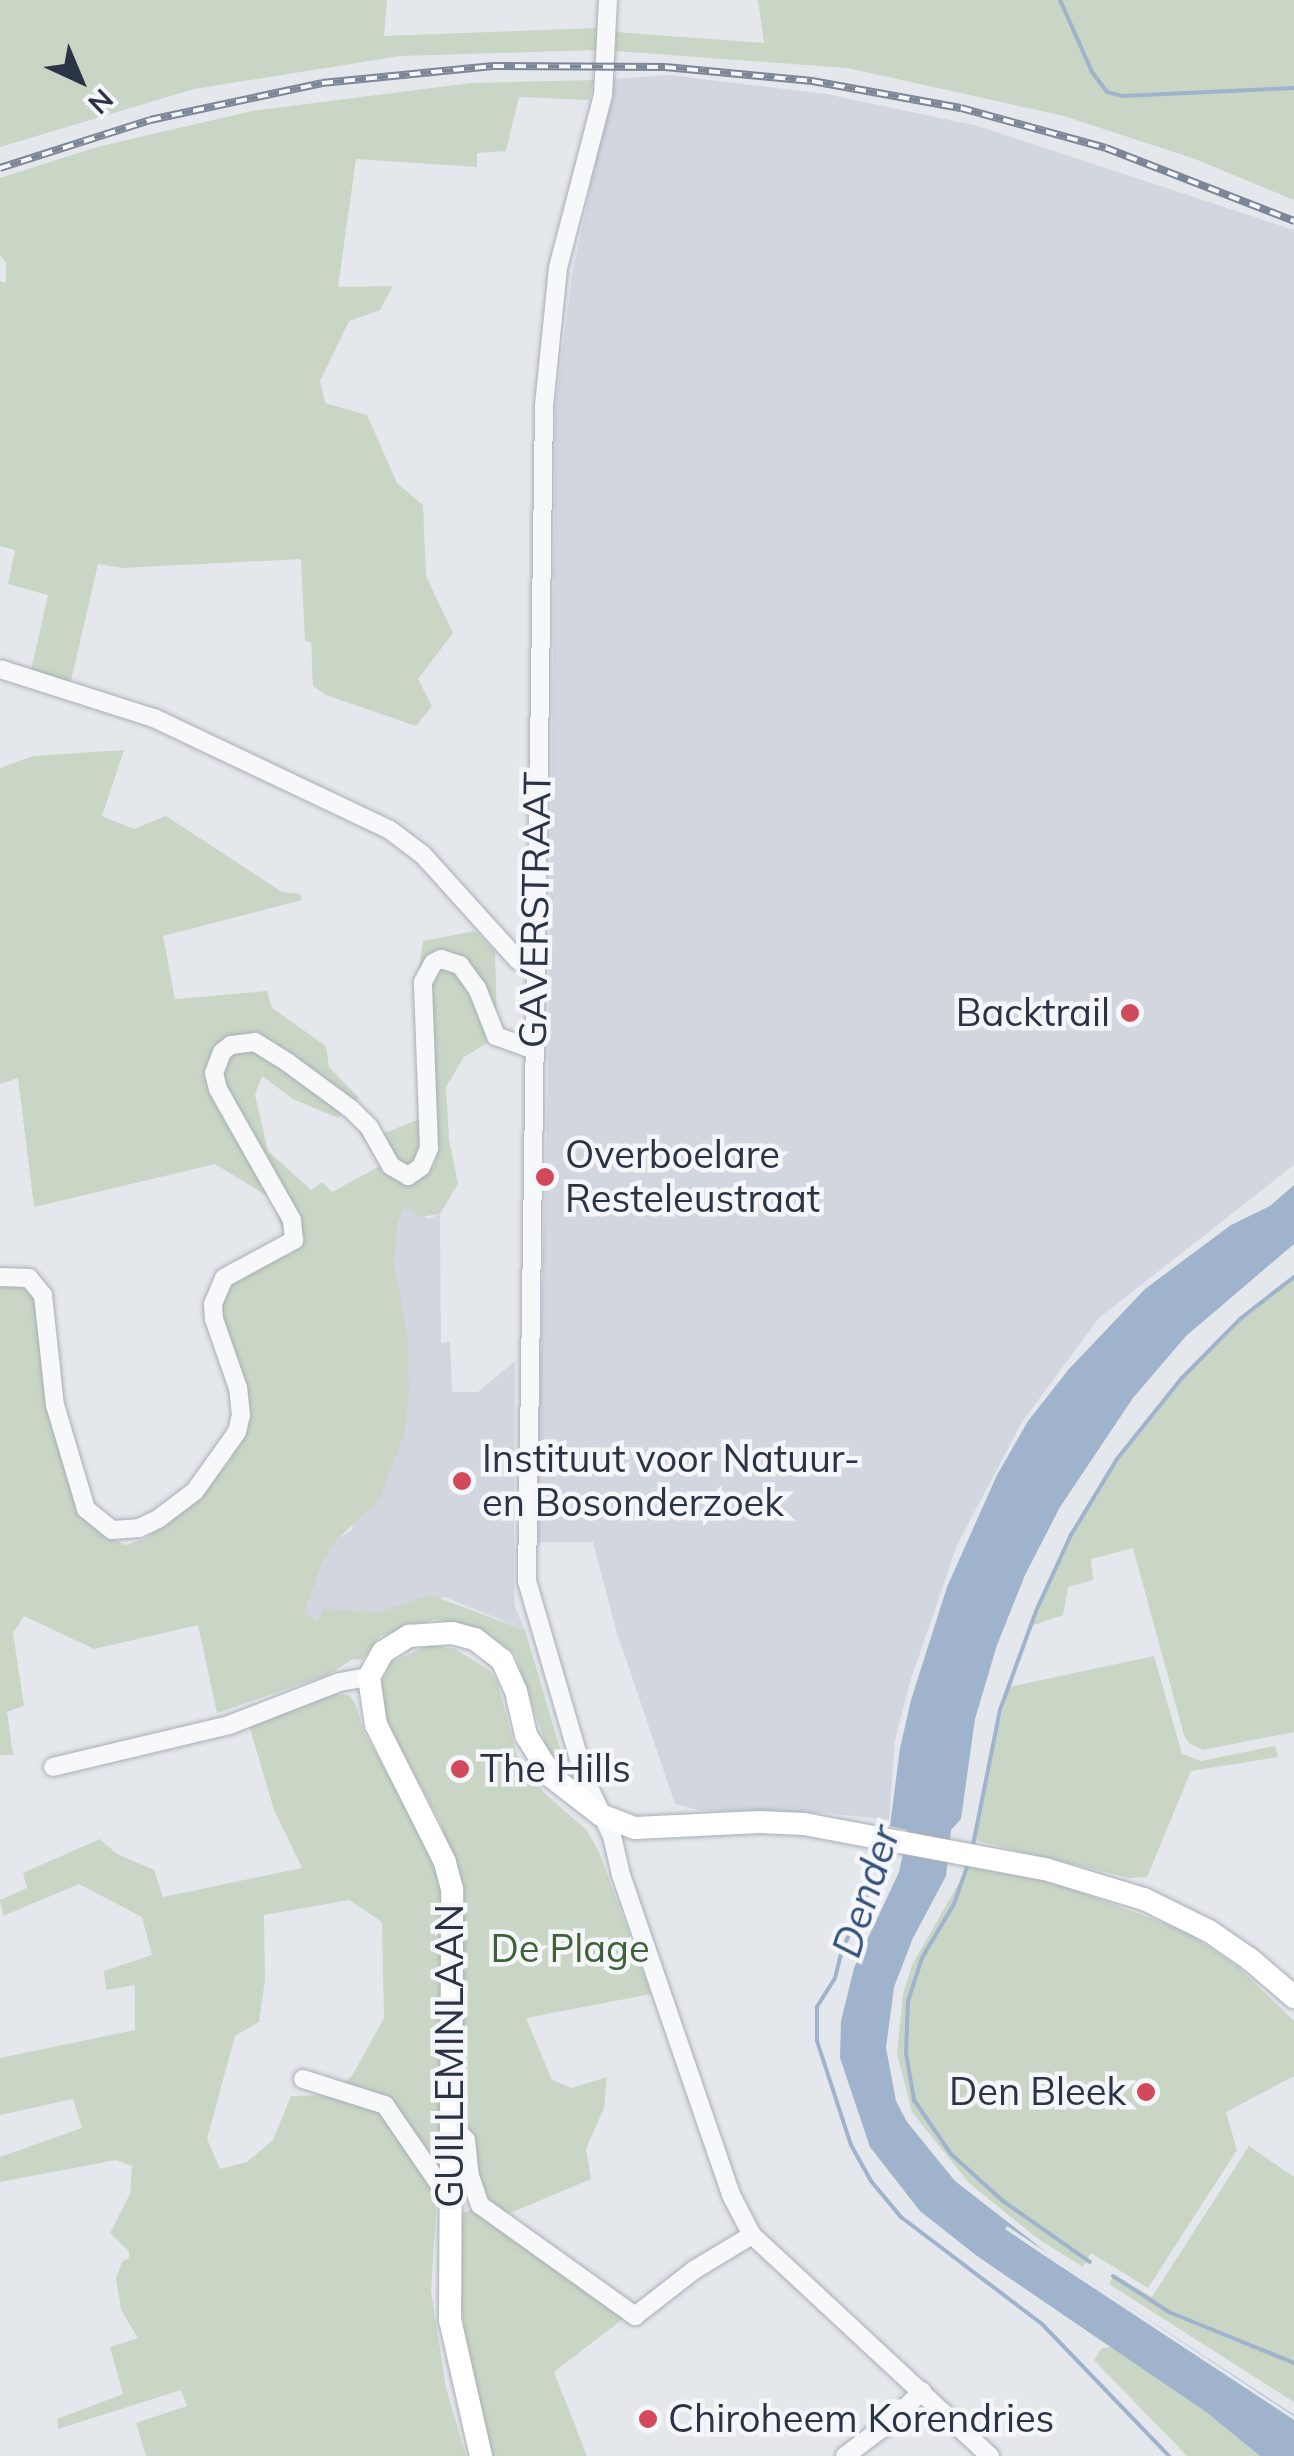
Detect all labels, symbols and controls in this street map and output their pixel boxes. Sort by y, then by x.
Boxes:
north arrow [30,30,130,130]
text: N [81,82,121,122]
street label: GAVERSTRAAT [510,771,560,1049]
place label: Backtrail [956,990,1110,1036]
marker: Backtrail [1119,1002,1141,1024]
place label: Overboelare Resteleustraat [565,1132,820,1222]
marker: Overboelare Resteleustraat [534,1166,556,1188]
place label: Instituut voor Natuur- en Bosonderzoek [482,1436,860,1526]
marker: Instituut voor Natuur- en Bosonderzoek [451,1470,473,1492]
place label: The Hills [480,1746,631,1792]
marker: The Hills [449,1758,471,1780]
water label: Dender [821,1819,909,1963]
street label: GUILLEMINLAAN [427,1904,473,2208]
park label: De Plage [490,1926,650,1972]
place label: Den Bleek [949,2069,1126,2115]
marker: Den Bleek [1135,2081,1157,2103]
place label: Chiroheem Korendries [668,2396,1054,2442]
marker: Chiroheem Korendries [637,2408,659,2430]

